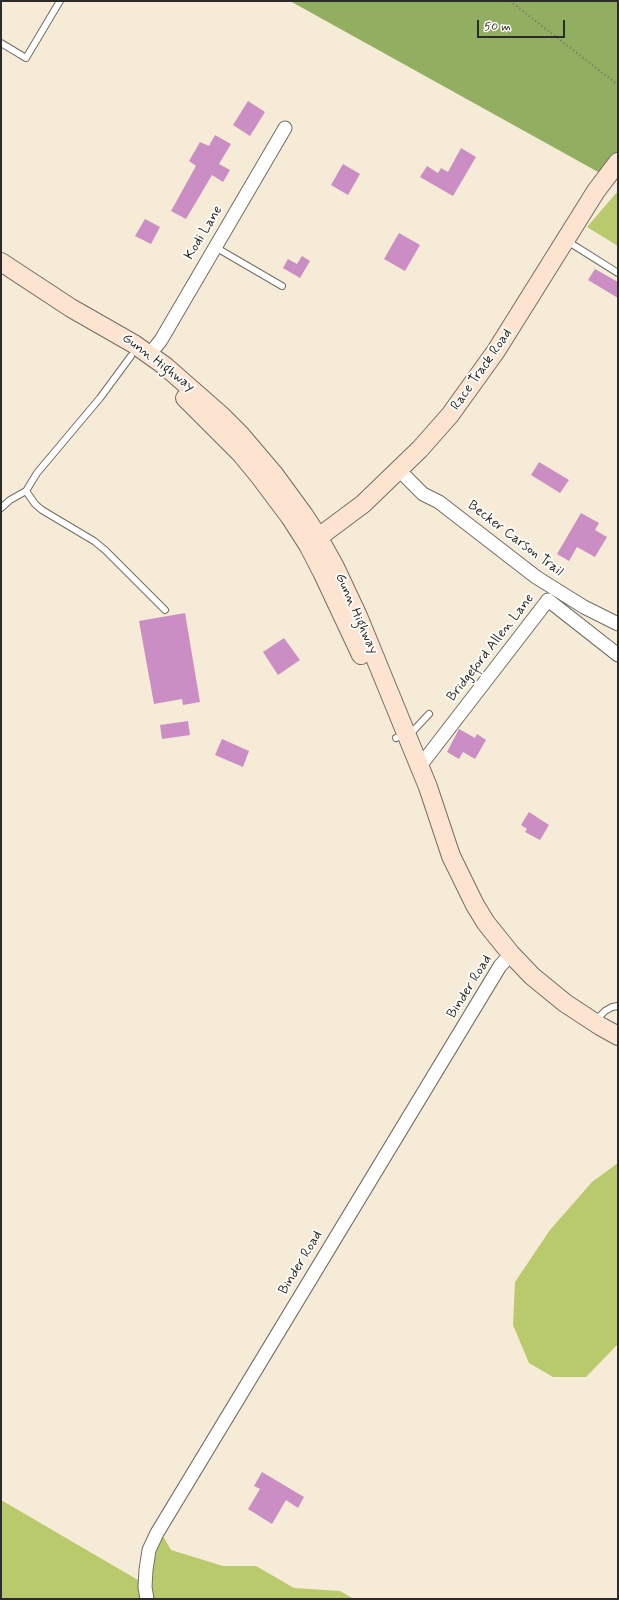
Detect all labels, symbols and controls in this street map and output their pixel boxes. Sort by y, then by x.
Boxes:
scale bar [479,12,567,38]
text: 50 m [484,19,511,35]
street label: Kodi Lane [181,203,227,263]
street label: Race Track Road [448,326,516,414]
street label: Gunn Highway [118,330,198,396]
street label: Becker Carson Trail [464,498,566,580]
street label: Gunn Highway [331,571,381,657]
street label: Bridgeford Allen Lane [444,591,538,705]
street label: Binder Road [444,952,496,1022]
street label: Binder Road [275,1228,327,1298]

